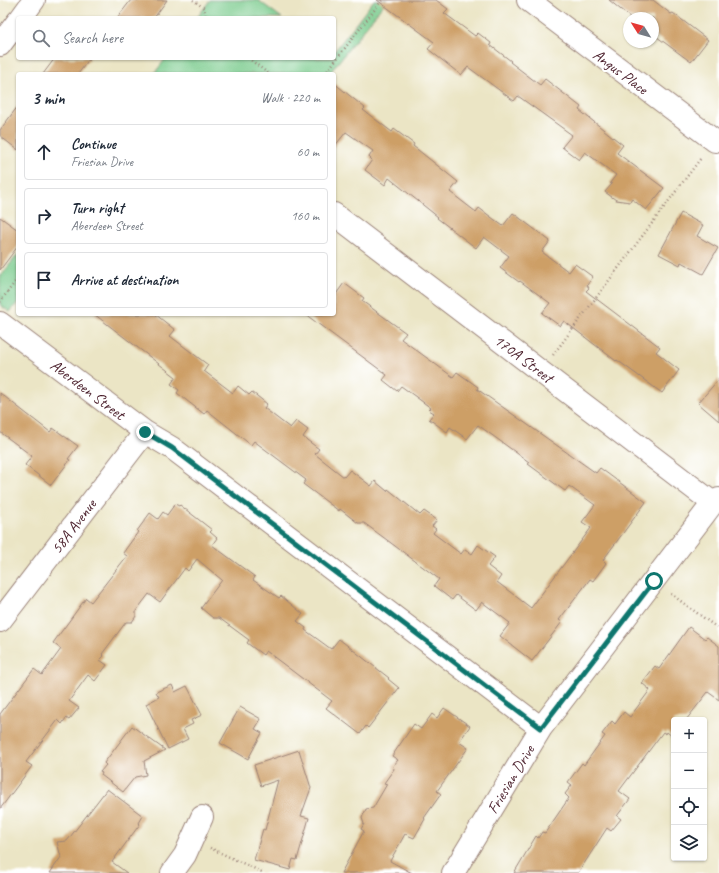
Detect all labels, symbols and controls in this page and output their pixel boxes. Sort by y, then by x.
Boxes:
north arrow [623,12,659,48]
search box [16,16,336,60]
icon: search [30,27,52,49]
text: Search here [62,29,123,48]
street label: Angus Place [589,45,653,100]
text: 3 min [32,88,65,109]
text: Walk · 220 m [261,90,320,106]
text: Continue [71,135,116,154]
icon: ahead [33,141,55,163]
text: 60 m [297,144,319,160]
text: Friesian Drive [71,154,133,170]
text: Turn right [71,199,124,218]
icon: right [33,205,55,227]
text: 160 m [291,208,319,224]
text: Aberdeen Street [71,218,143,234]
icon: arrive [33,269,55,291]
text: Arrive at destination [71,271,178,290]
street label: 170A Street [490,330,559,389]
street label: Aberdeen Street [46,355,130,425]
route end [136,423,154,441]
street label: 58A Avenue [47,494,102,558]
route start [645,572,663,590]
map controls [671,717,707,861]
button: + [671,717,707,753]
street label: Friesian Drive [483,740,540,817]
button: − [671,753,707,789]
button: locate [671,789,707,825]
button: layers [671,825,707,861]

